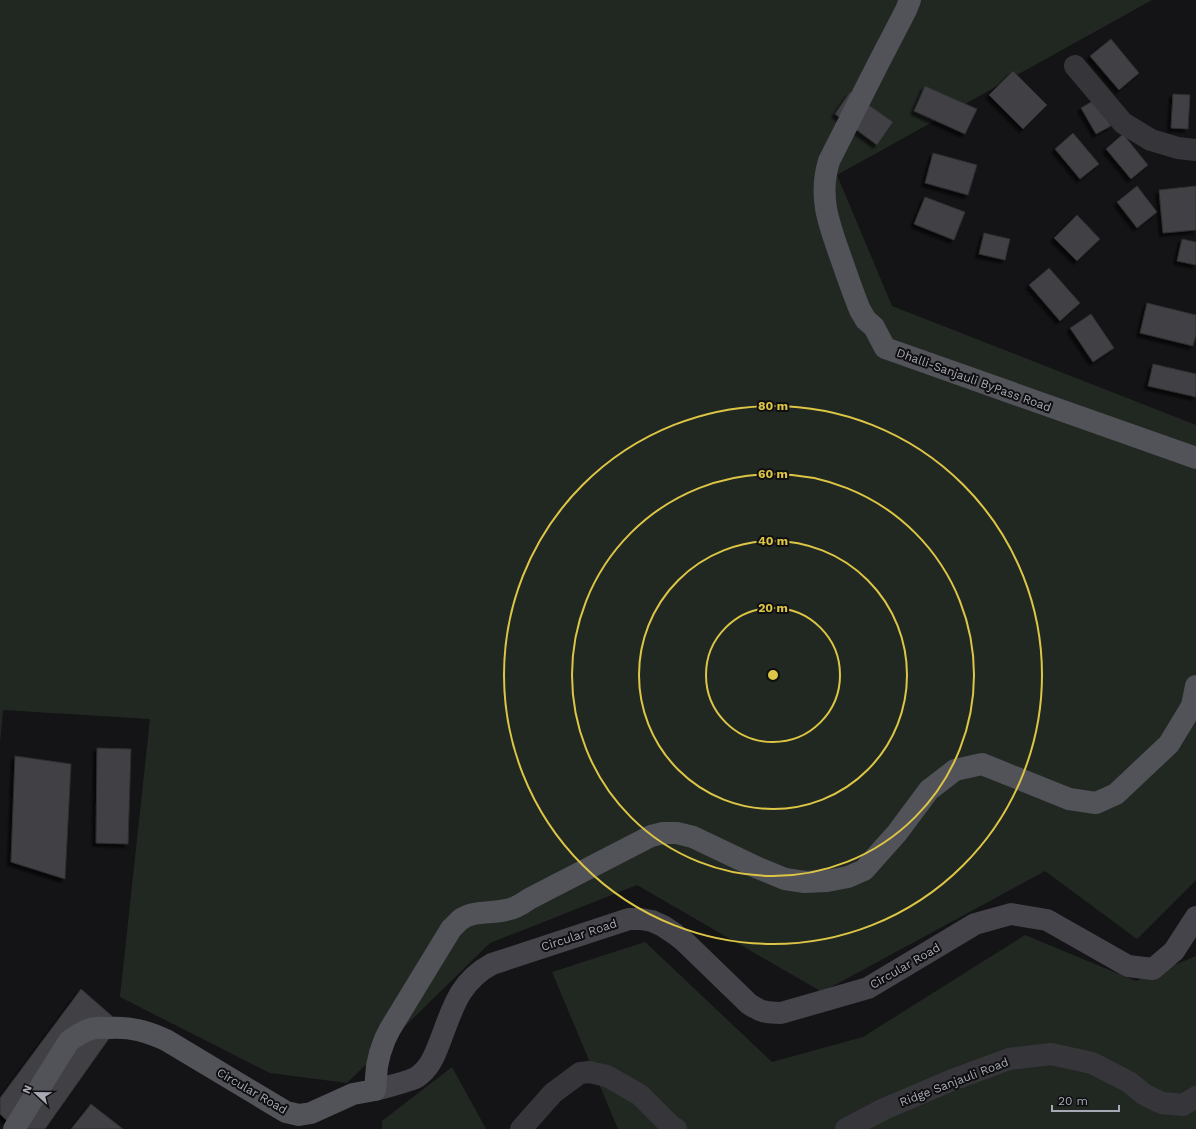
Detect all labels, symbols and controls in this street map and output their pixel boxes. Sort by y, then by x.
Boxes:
street label: Dhalli-Sanjauli ByPass Road [895,345,1053,415]
text: 80 m [758,399,788,413]
text: 60 m [758,467,788,481]
text: 40 m [758,534,788,548]
text: 20 m [758,601,788,615]
centre of rings [766,668,780,682]
street label: Circular Road [539,916,619,954]
street label: Circular Road [867,940,943,992]
street label: Ridge Sanjauli Road [898,1055,1010,1109]
street label: Circular Road [214,1065,290,1117]
north arrow [16,1073,56,1113]
text: N [20,1083,35,1096]
scale bar [1052,1087,1119,1113]
text: 20 m [1058,1094,1088,1108]

